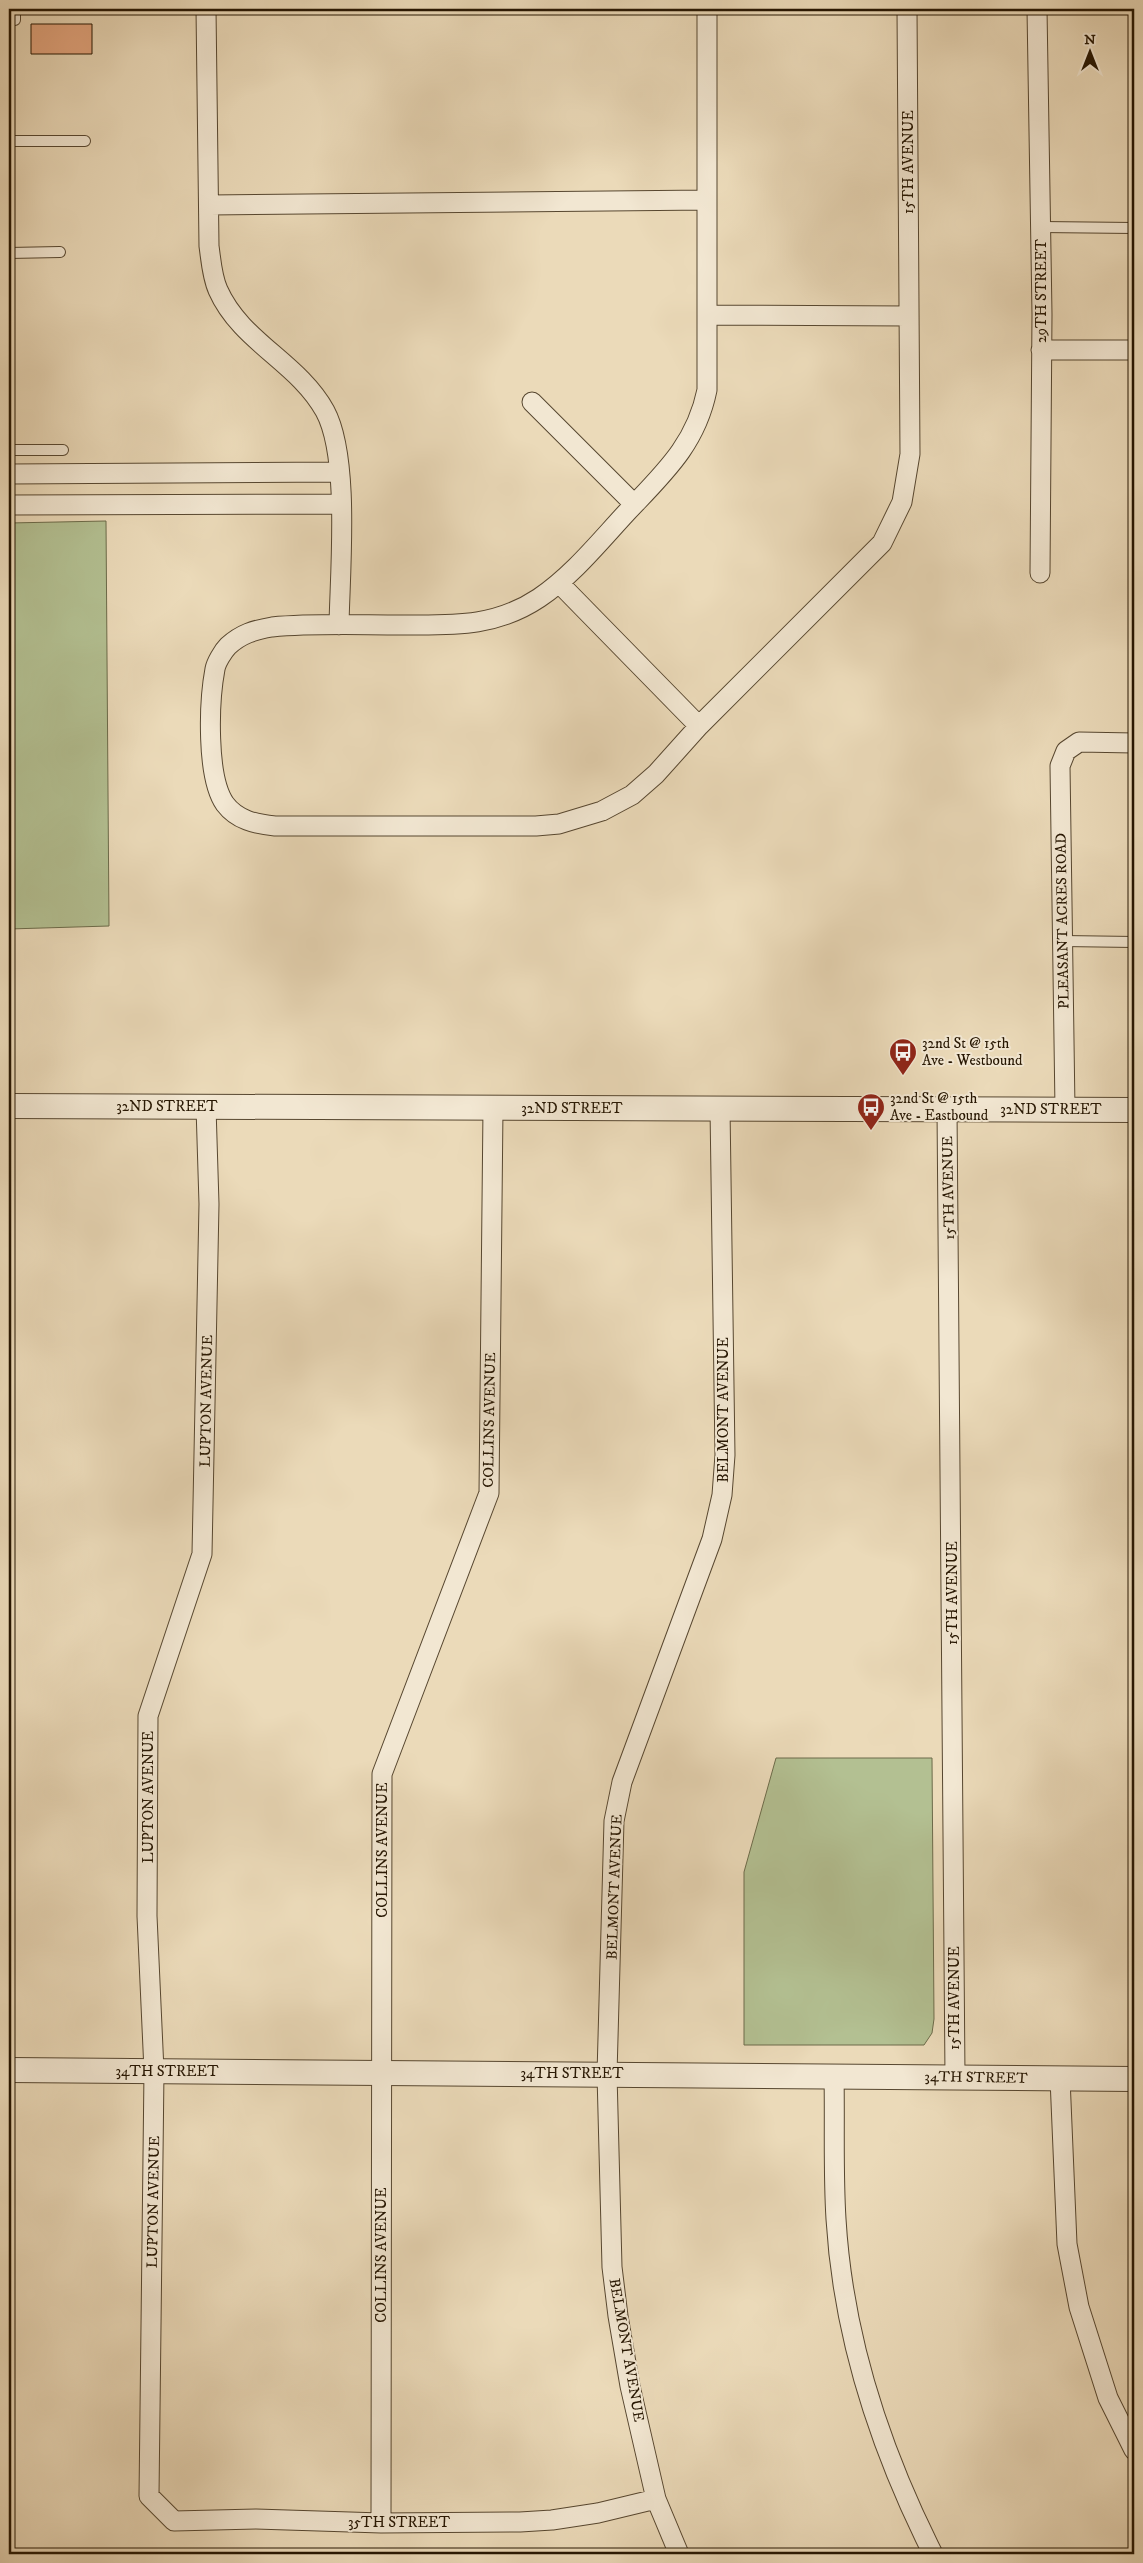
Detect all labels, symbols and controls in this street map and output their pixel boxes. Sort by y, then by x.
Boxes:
north arrow [1066,28,1116,78]
text: N [1084,31,1096,49]
street label: 15TH AVENUE [899,110,918,214]
street label: 29TH STREET [1032,238,1051,343]
street label: PLEASANT ACRES ROAD [1051,833,1074,1009]
place label: 32nd St @ 15th Ave - Westbound [922,1034,1023,1070]
bus stop icon: 32nd St @ 15th Ave - Westbound [888,1037,918,1076]
place label: 32nd St @ 15th Ave - Eastbound [890,1089,989,1125]
bus stop icon: 32nd St @ 15th Ave - Eastbound [856,1092,886,1131]
street label: 32ND STREET [116,1097,218,1116]
street label: 32ND STREET [521,1099,623,1118]
street label: 32ND STREET [1000,1100,1102,1119]
street label: 15TH AVENUE [938,1136,959,1240]
street label: LUPTON AVENUE [196,1334,217,1467]
street label: BELMONT AVENUE [714,1337,733,1483]
street label: COLLINS AVENUE [479,1352,500,1488]
street label: 15TH AVENUE [943,1541,962,1645]
street label: LUPTON AVENUE [139,1730,158,1863]
street label: COLLINS AVENUE [373,1782,392,1918]
street label: BELMONT AVENUE [602,1814,627,1960]
street label: 15TH AVENUE [945,1946,964,2050]
street label: 34TH STREET [115,2062,219,2081]
street label: 34TH STREET [520,2064,624,2083]
street label: 34TH STREET [924,2067,1028,2088]
street label: LUPTON AVENUE [143,2135,164,2268]
street label: COLLINS AVENUE [372,2187,391,2323]
street label: BELMONT AVENUE [605,2277,649,2424]
street label: 35TH STREET [348,2513,451,2532]

